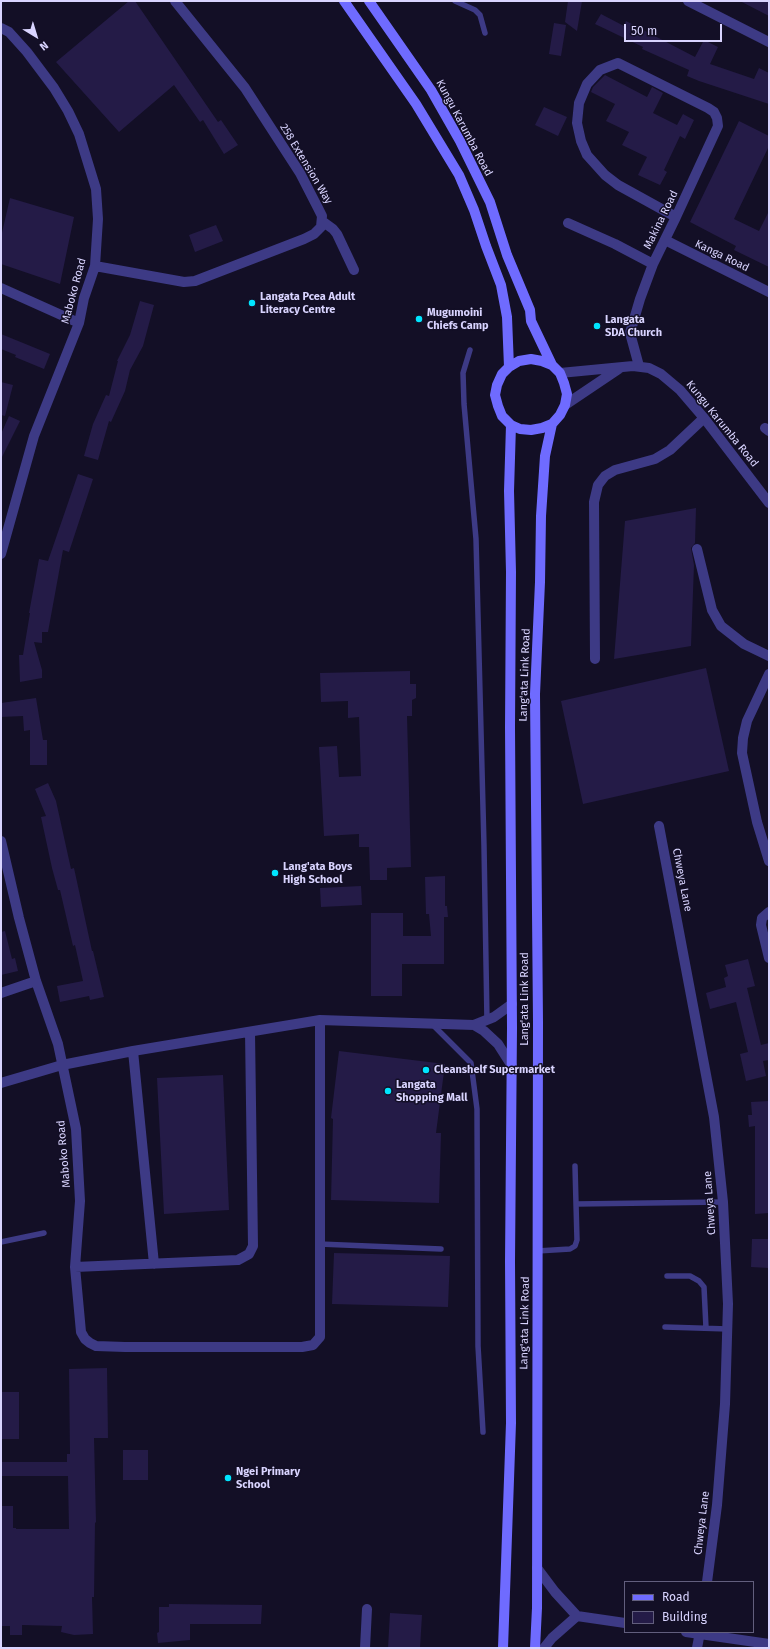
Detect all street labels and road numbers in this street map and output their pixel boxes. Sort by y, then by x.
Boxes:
street label: Kungu Karumba Road [433,78,495,178]
street label: 258 Extension Way [277,121,335,207]
street label: Makina Road [641,188,681,252]
street label: Kanga Road [693,237,751,275]
street label: Maboko Road [59,257,89,325]
street label: Kungu Karumba Road [683,378,761,470]
street label: Lang'ata Link Road [517,628,533,722]
street label: Chweya Lane [669,847,695,913]
street label: Lang'ata Link Road [518,952,532,1046]
street label: Maboko Road [54,1120,74,1188]
street label: Chweya Lane [701,1170,719,1236]
street label: Lang'ata Link Road [518,1276,532,1370]
street label: Chweya Lane [692,1490,712,1556]

